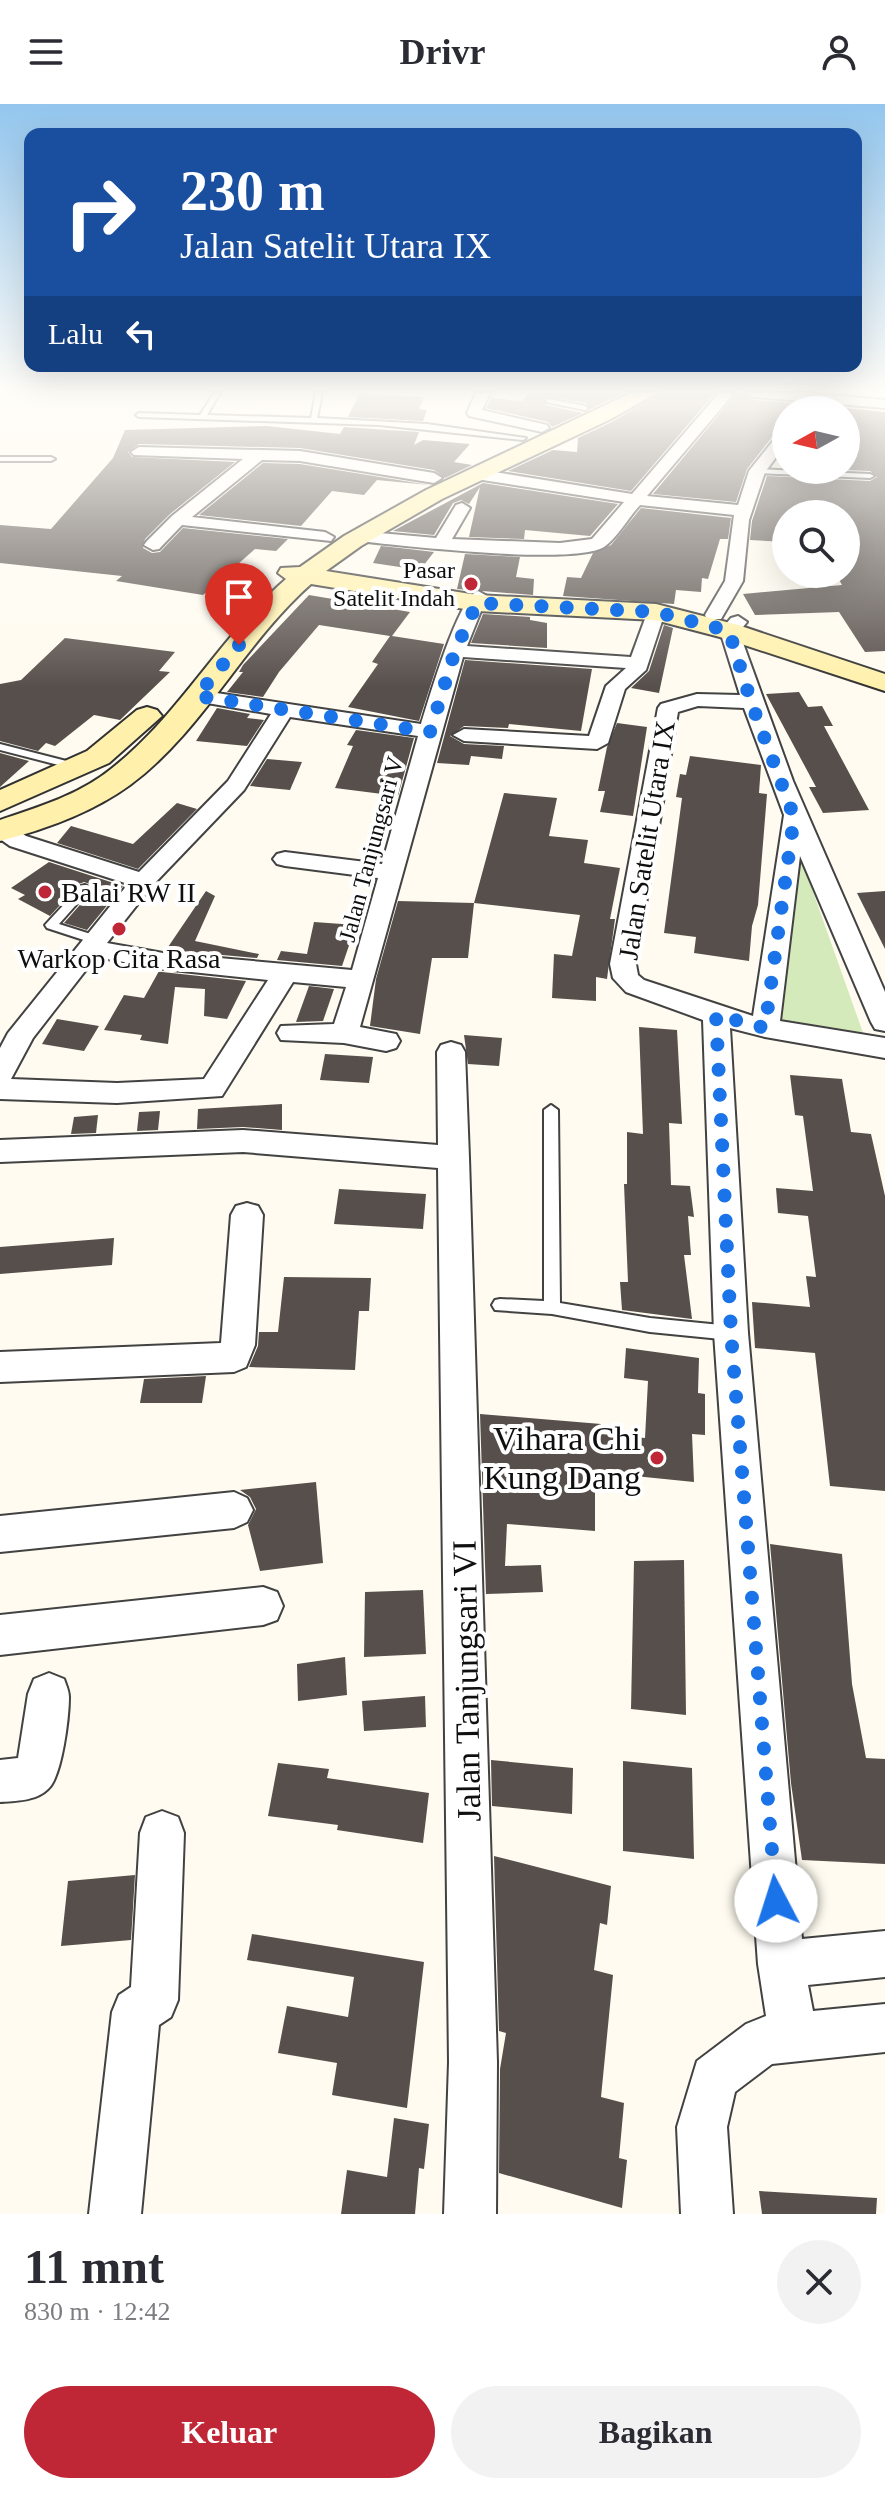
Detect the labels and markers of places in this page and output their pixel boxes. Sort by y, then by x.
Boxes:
place label: Pasar Satelit Indah [333,557,455,611]
pin [205,563,273,645]
marker: Pasar Satelit Indah [462,575,480,593]
place label: Balai RW II [61,877,196,908]
marker: Balai RW II [36,883,54,901]
marker: Warkop Cita Rasa [110,920,128,938]
place label: Warkop Cita Rasa [17,943,221,974]
place label: Vihara Chi Kung Dang [483,1420,641,1496]
marker: Vihara Chi Kung Dang [648,1449,666,1467]

